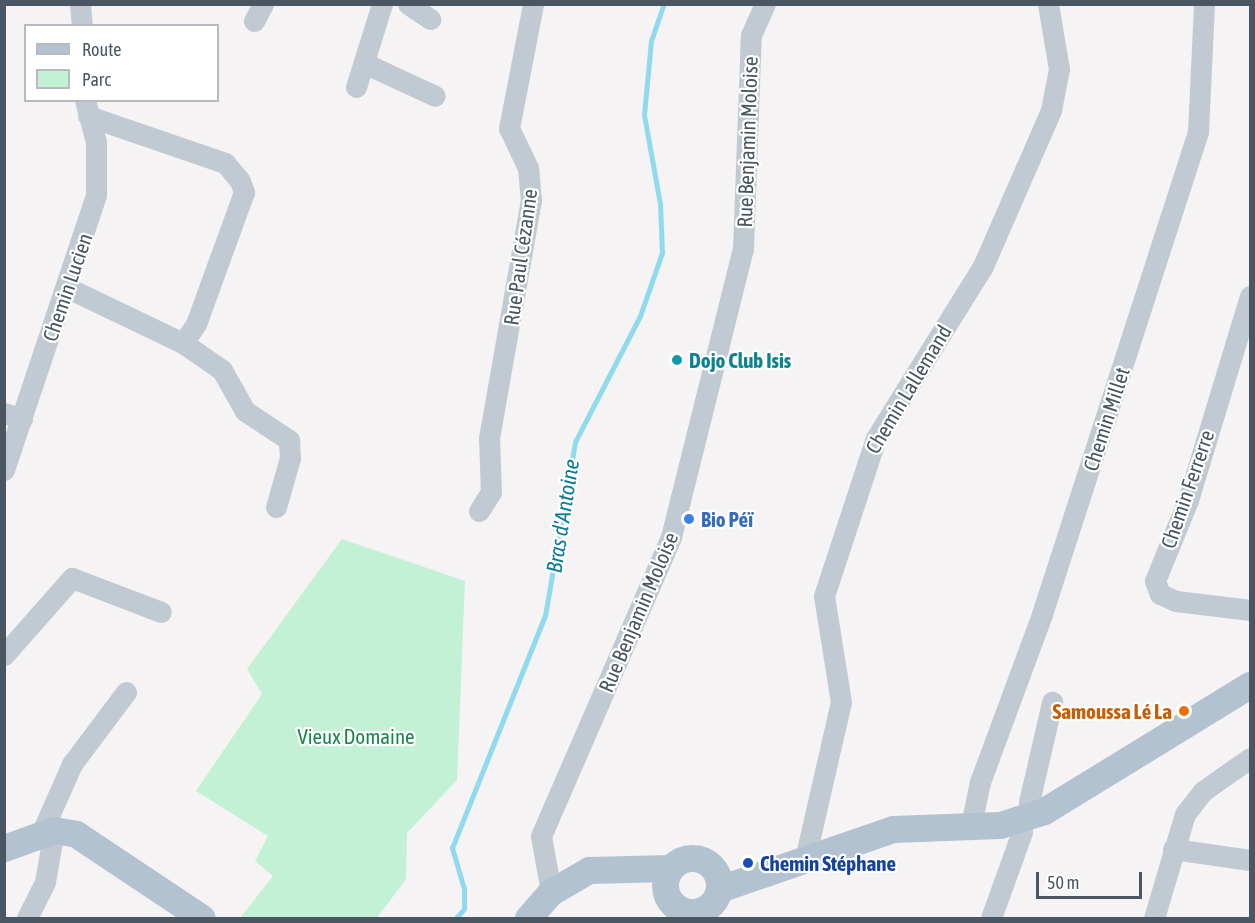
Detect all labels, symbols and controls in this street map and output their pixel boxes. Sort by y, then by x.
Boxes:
legend [24,24,219,102]
text: Route [82,39,121,60]
street label: Rue Benjamin Moloise [731,56,763,228]
text: Parc [82,69,111,90]
street label: Rue Paul Cézanne [498,187,542,327]
street label: Chemin Lucien [37,230,97,344]
street label: Chemin Lallemand [860,320,956,458]
place label: Dojo Club Isis [689,347,791,373]
marker: Dojo Club Isis [670,353,684,367]
street label: Chemin Millet [1077,364,1135,474]
street label: Chemin Ferrerre [1155,426,1219,552]
water label: Bras d'Antoine [541,457,585,575]
place label: Bio Péï [701,506,753,532]
marker: Bio Péï [682,512,696,526]
street label: Rue Benjamin Moloise [593,528,683,696]
place label: Samoussa Lé La [1052,698,1172,724]
marker: Samoussa Lé La [1177,704,1191,718]
park label: Vieux Domaine [297,723,415,749]
place label: Chemin Stéphane [760,850,896,876]
marker: Chemin Stéphane [741,856,755,870]
scale bar [1039,860,1146,898]
text: 50 m [1047,872,1079,893]

